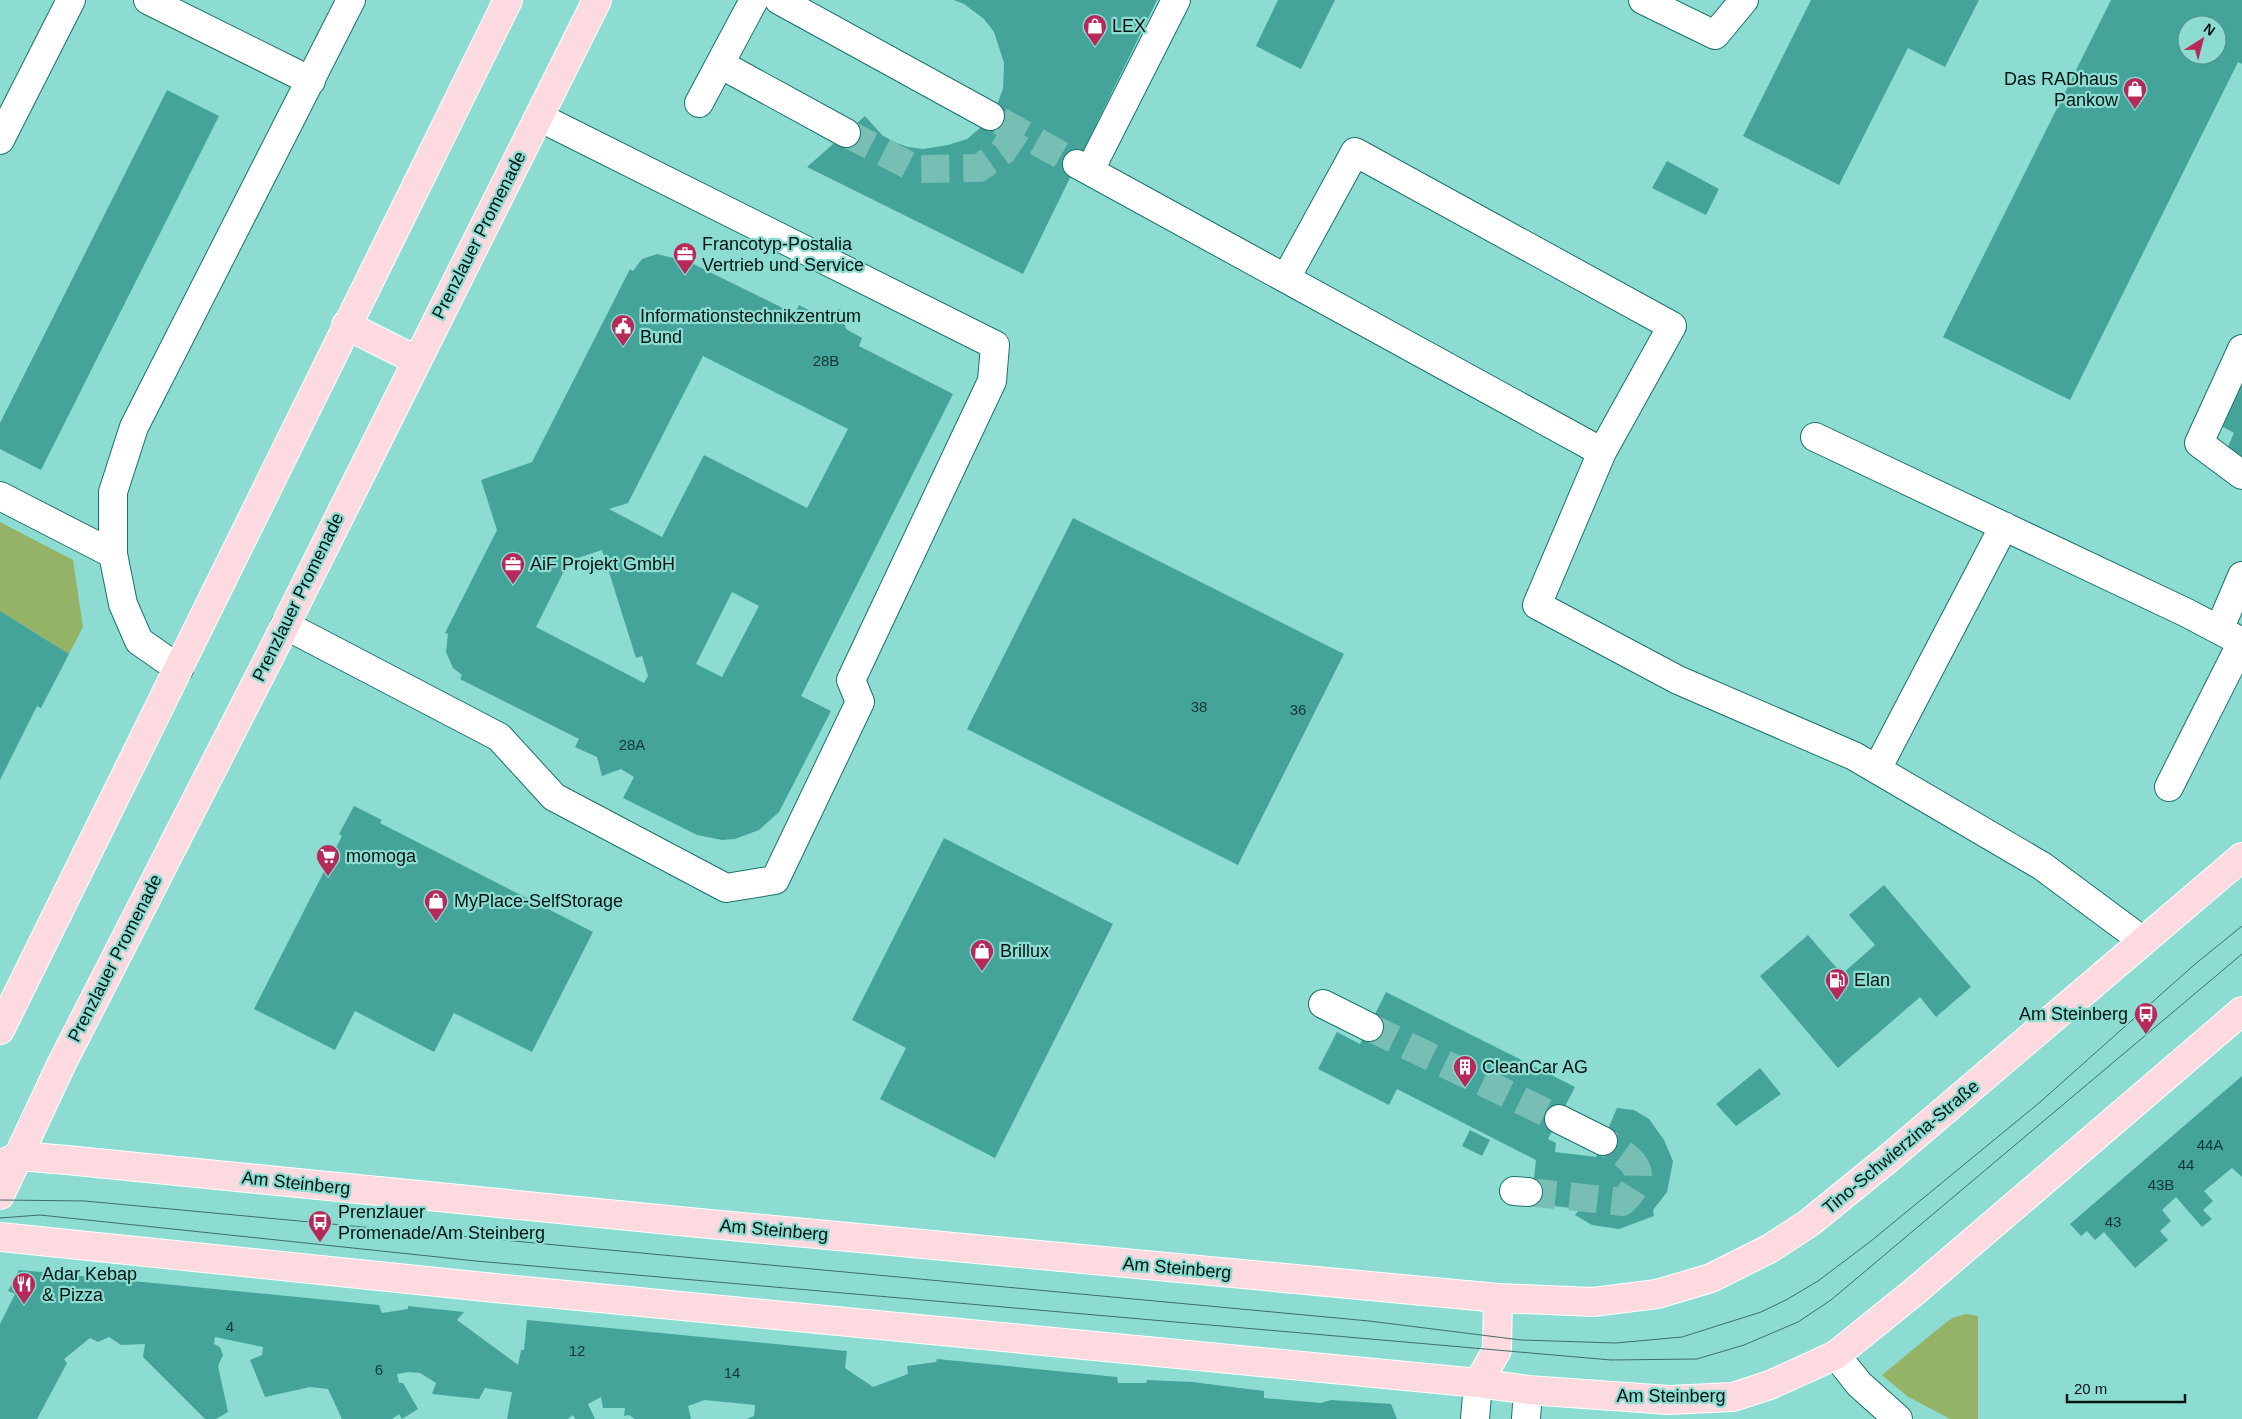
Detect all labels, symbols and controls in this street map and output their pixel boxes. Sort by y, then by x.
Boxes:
shop icon: LEX [1082,13,1108,47]
north arrow [2177,15,2227,65]
place label: LEX [1112,16,1146,36]
text: N [2201,20,2218,39]
place label: Das RADhaus Pankow [2004,69,2119,110]
shop icon: Das RADhaus Pankow [2122,76,2148,110]
street label: Prenzlauer Promenade [428,148,530,322]
place label: Francotyp-Postalia Vertrieb und Service [702,234,864,275]
office icon: Francotyp-Postalia Vertrieb und Service [672,241,698,275]
place label: Informationstechnikzentrum Bund [640,306,861,347]
public building icon: Informationstechnikzentrum Bund [610,313,636,347]
house number: 28B [813,352,839,369]
street label: Prenzlauer Promenade [248,509,348,685]
office icon: AiF Projekt GmbH [500,551,526,585]
place label: AiF Projekt GmbH [530,554,675,574]
house number: 38 [1191,698,1207,715]
house number: 36 [1290,701,1306,718]
house number: 28A [619,736,645,753]
supermarket icon: momoga [315,843,341,877]
place label: momoga [346,846,417,866]
street label: Prenzlauer Promenade [64,871,166,1045]
shop icon: MyPlace-SelfStorage [423,888,449,922]
place label: MyPlace-SelfStorage [454,891,623,911]
shop icon: Brillux [969,938,995,972]
place label: Brillux [1000,941,1049,961]
fuel station icon: Elan [1824,967,1850,1001]
place label: Elan [1854,970,1890,990]
bus stop icon: Am Steinberg [2133,1001,2159,1035]
place label: Am Steinberg [2019,1004,2128,1024]
building icon: CleanCar AG [1452,1054,1478,1088]
place label: CleanCar AG [1482,1057,1588,1077]
street label: Tino-Schwierzina-Straße [1819,1076,1983,1218]
house number: 44A [2197,1136,2223,1153]
house number: 44 [2178,1156,2194,1173]
street label: Am Steinberg [241,1167,351,1199]
house number: 43B [2148,1176,2174,1193]
place label: Prenzlauer Promenade/Am Steinberg [338,1202,545,1243]
bus stop icon: Prenzlauer Promenade/Am Steinberg [307,1209,333,1243]
house number: 43 [2105,1213,2121,1230]
street label: Am Steinberg [719,1215,829,1245]
street label: Am Steinberg [1122,1253,1232,1283]
place label: Adar Kebap & Pizza [42,1264,137,1305]
restaurant icon: Adar Kebap & Pizza [11,1271,37,1305]
house number: 4 [226,1318,234,1335]
house number: 12 [569,1342,585,1359]
house number: 6 [375,1361,383,1378]
house number: 14 [724,1364,740,1381]
scale bar [2067,1372,2184,1404]
text: 20 m [2074,1380,2107,1397]
street label: Am Steinberg [1616,1386,1726,1406]

